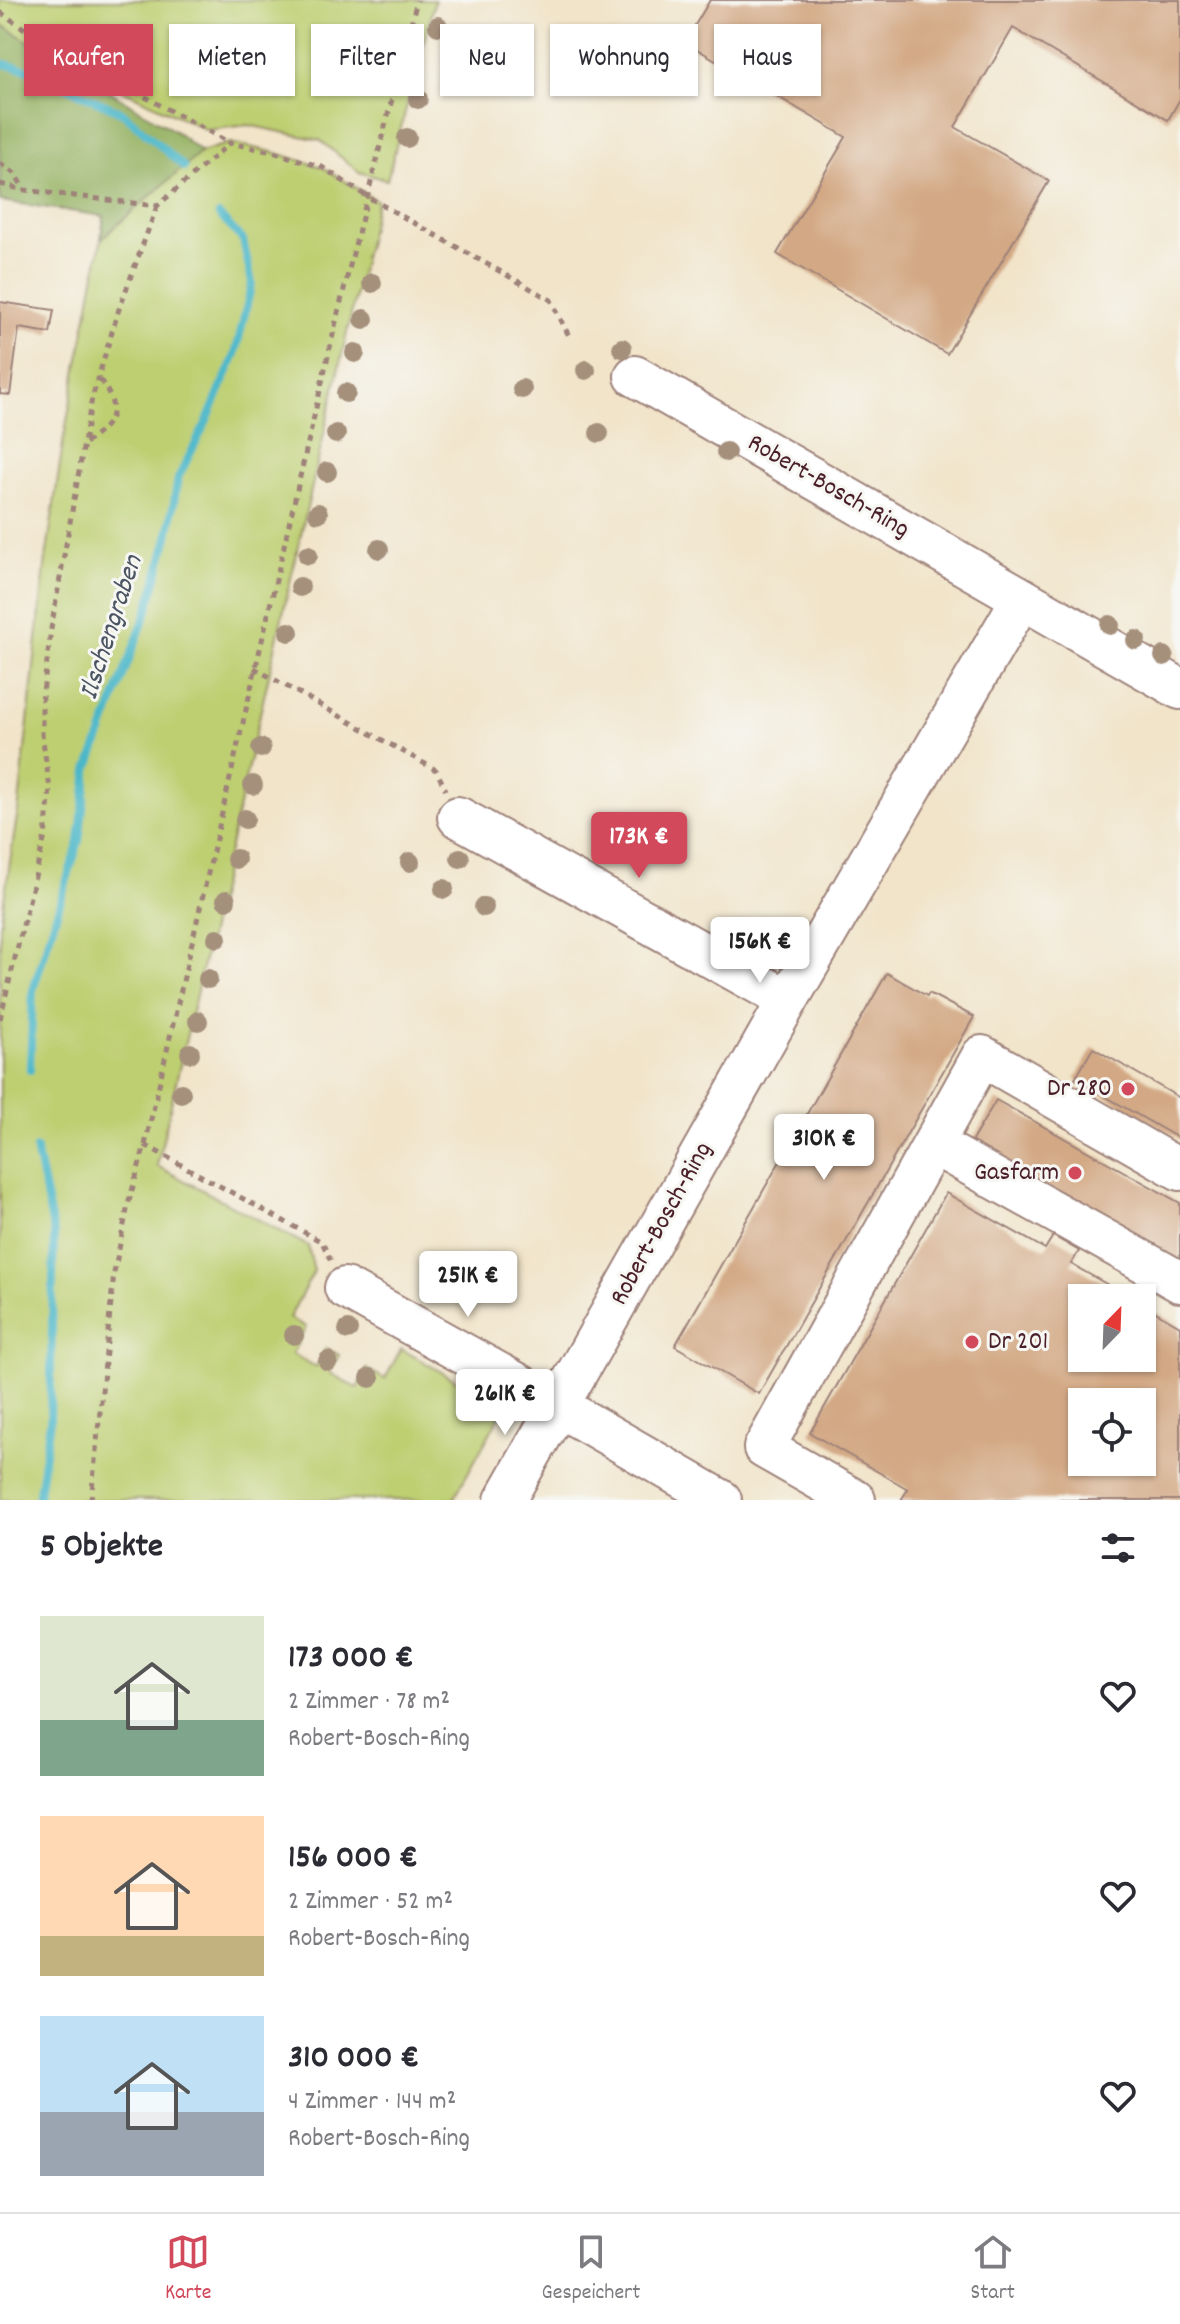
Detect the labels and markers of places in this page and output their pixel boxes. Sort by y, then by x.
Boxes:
pin: 173K € [574,812,704,880]
pin: 156K € [695,917,825,985]
place label: Dr 280 [1047,1071,1112,1108]
marker: Dr 280 [1119,1080,1137,1098]
pin: 310K € [759,1114,889,1182]
place label: Gasfarm [974,1155,1059,1192]
marker: Gasfarm [1066,1164,1084,1182]
pin: 251K € [403,1251,533,1319]
place label: Dr 201 [988,1324,1048,1361]
marker: Dr 201 [963,1333,981,1351]
pin: 261K € [440,1369,570,1437]

